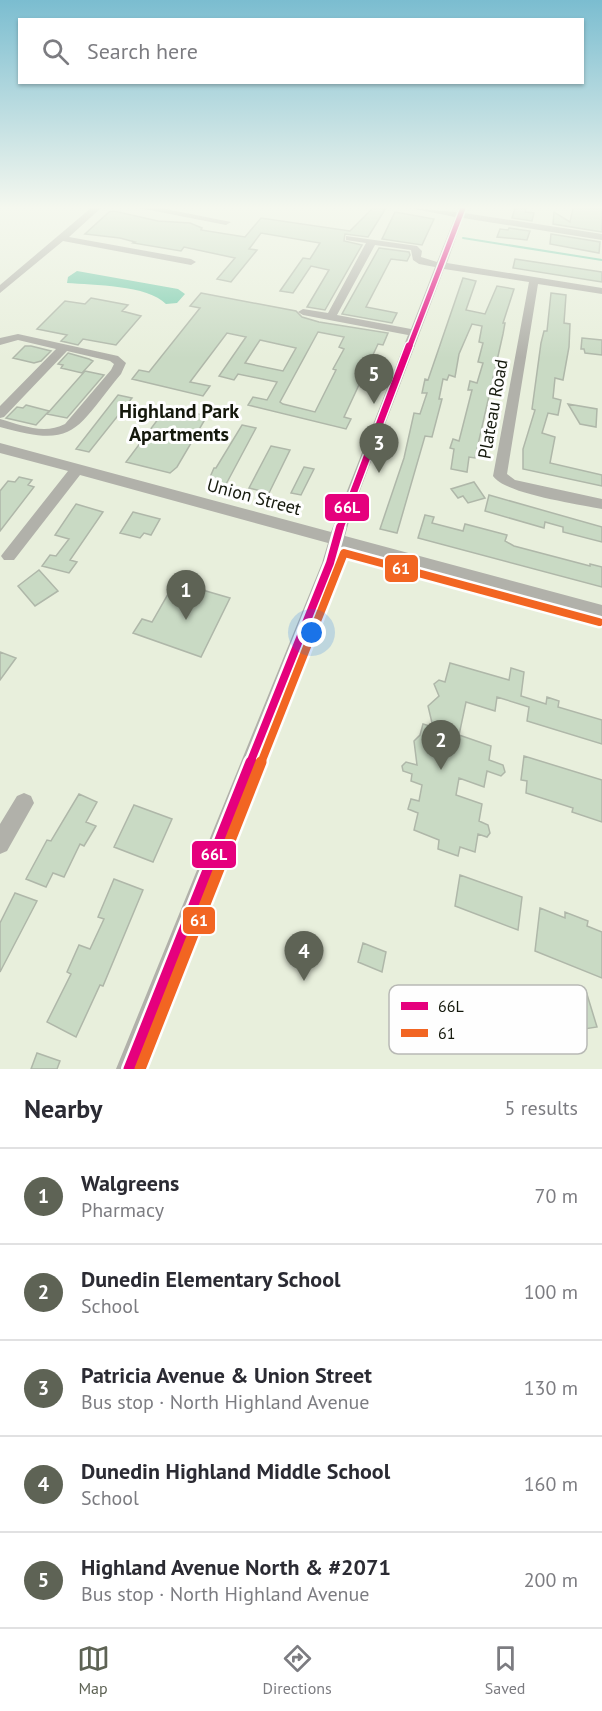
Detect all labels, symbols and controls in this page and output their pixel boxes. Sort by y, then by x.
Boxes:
search box [18,18,584,84]
icon: search [39,35,72,68]
text: Search here [87,37,198,65]
pin: 5 [354,354,394,404]
street label: Plateau Road [472,357,513,461]
district label: Highland Park Apartments [119,398,239,447]
pin: 3 [360,424,398,473]
street label: Union Street [204,473,304,520]
line badge: 66L [324,493,370,522]
text: 66L [334,497,361,517]
line badge: 61 [384,554,419,583]
text: 61 [392,558,410,578]
pin: 1 [166,570,206,620]
your location [297,618,326,647]
pin: 2 [422,720,460,770]
line badge: 66L [191,840,237,869]
text: 66L [201,844,228,864]
line badge: 61 [182,906,216,935]
text: 61 [190,910,208,930]
pin: 4 [284,932,324,981]
legend [389,985,587,1054]
text: 66L [438,996,464,1016]
text: 61 [438,1023,455,1043]
text: Nearby [24,1092,102,1125]
text: 5 results [505,1095,578,1121]
text: Walgreens [81,1169,179,1197]
text: 1 [38,1183,49,1209]
text: 70 m [535,1183,578,1209]
text: Pharmacy [81,1197,164,1223]
text: Dunedin Elementary School [81,1265,340,1293]
text: 2 [38,1279,49,1305]
text: 100 m [524,1279,578,1305]
text: School [81,1293,139,1319]
text: Patricia Avenue & Union Street [81,1361,372,1389]
text: 3 [38,1375,49,1401]
text: 130 m [524,1375,578,1401]
text: Bus stop · North Highland Avenue [81,1389,370,1415]
text: Dunedin Highland Middle School [81,1457,390,1485]
text: 4 [38,1471,49,1497]
text: 160 m [524,1471,578,1497]
text: School [81,1485,139,1511]
text: Highland Avenue North & #2071 [81,1553,391,1581]
text: 5 [38,1567,49,1593]
text: 200 m [524,1567,578,1593]
text: Bus stop · North Highland Avenue [81,1581,370,1607]
tab: Map [77,1642,110,1698]
tab: Directions [263,1642,332,1698]
tab: Saved [485,1642,525,1698]

